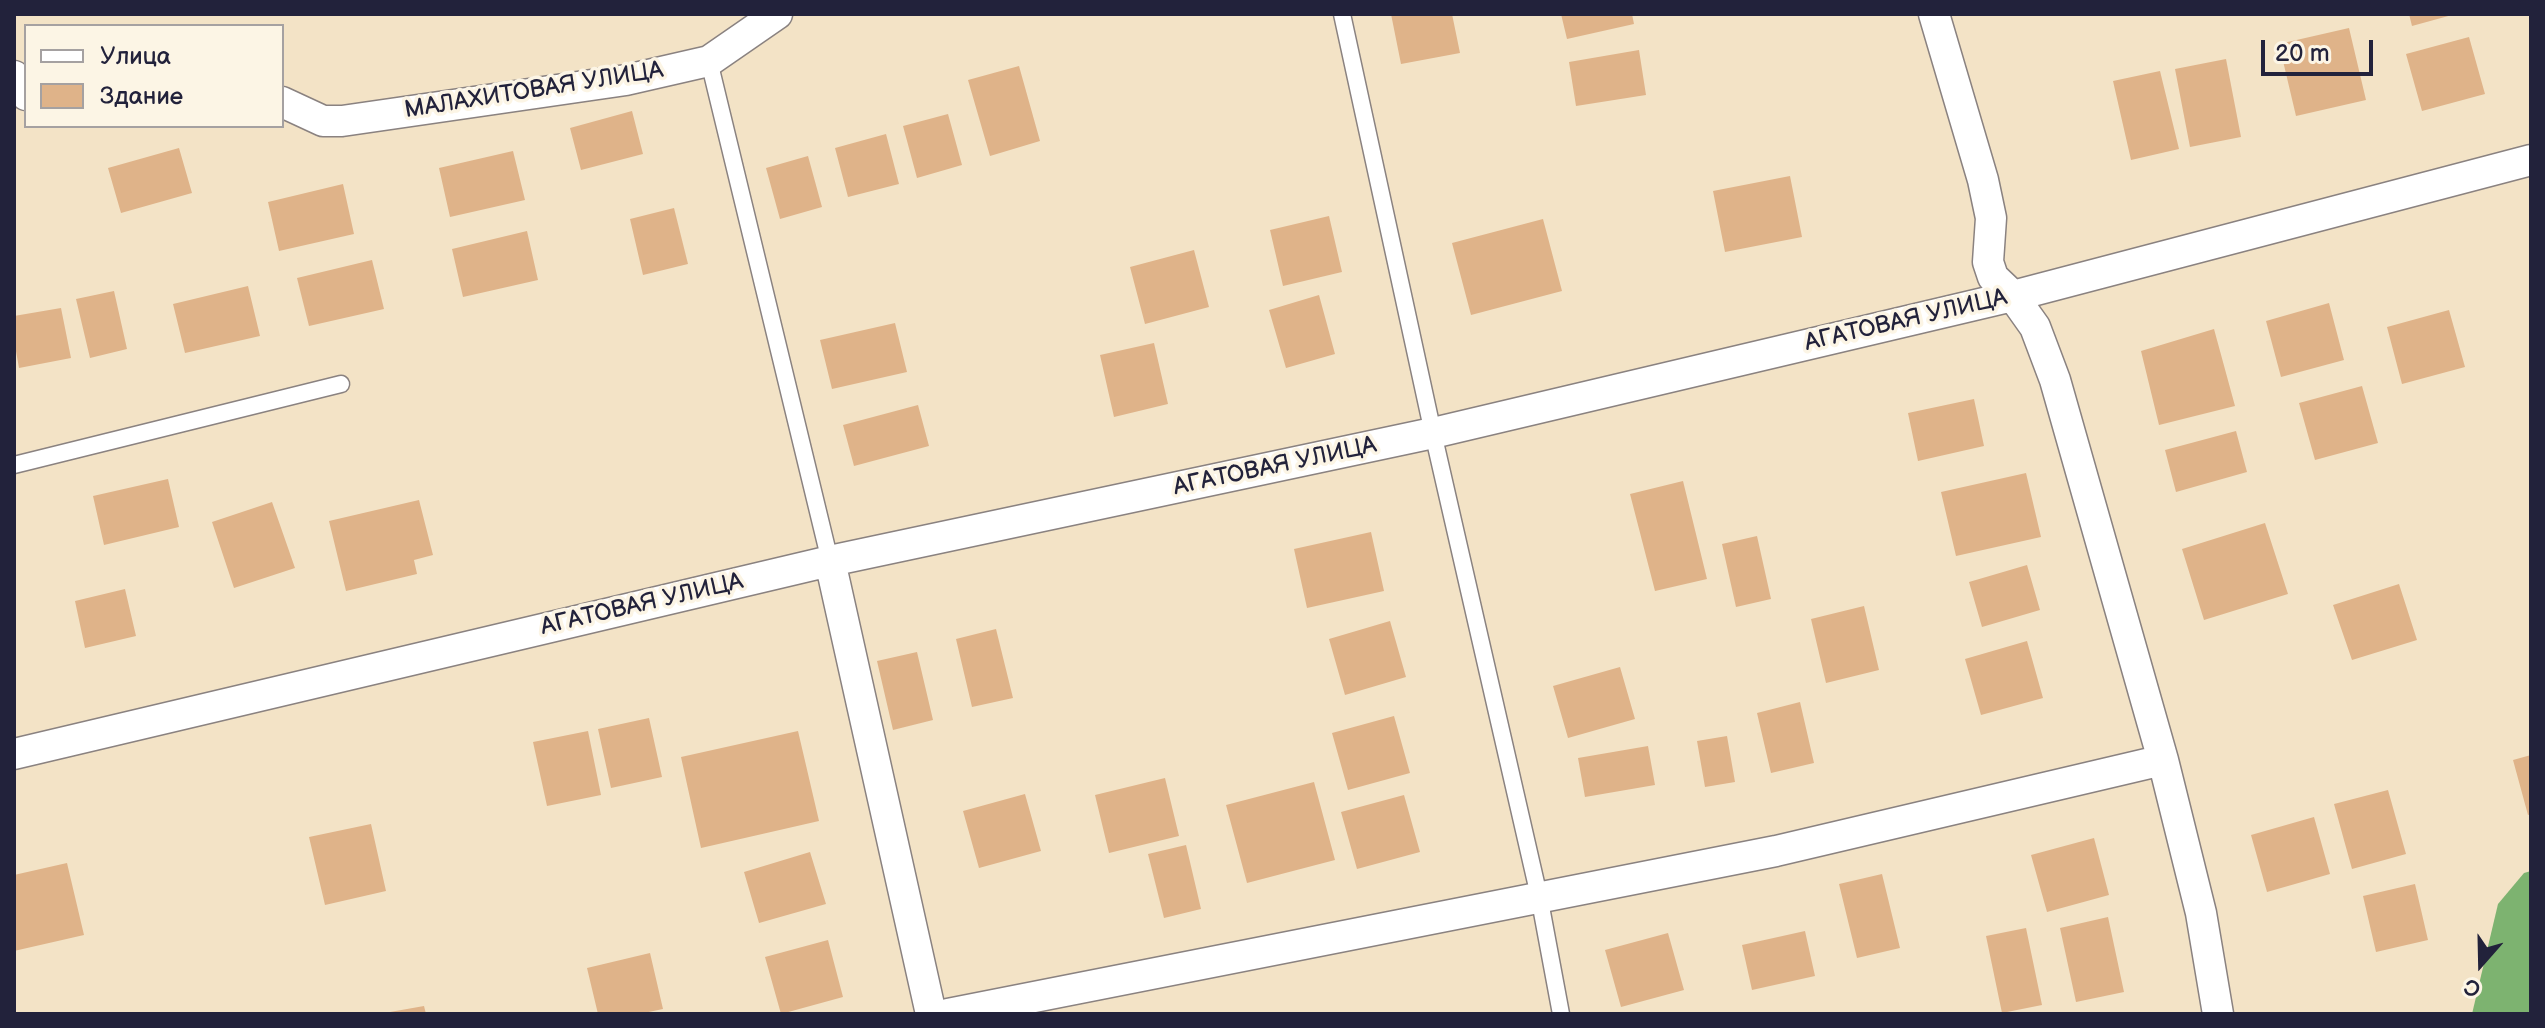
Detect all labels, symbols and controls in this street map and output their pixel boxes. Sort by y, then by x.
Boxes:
legend [24,24,284,128]
scale bar [2265,24,2377,74]
text: 20 m [2275,39,2330,68]
text: Улица [100,42,171,71]
street label: МАЛАХИТОВАЯ УЛИЦА [403,56,665,126]
text: Здание [100,82,183,111]
street label: АГАТОВАЯ УЛИЦА [1802,284,2010,358]
street label: АГАТОВАЯ УЛИЦА [1171,431,1379,503]
street label: АГАТОВАЯ УЛИЦА [538,568,746,642]
north arrow [2441,924,2521,1004]
text: С [2461,972,2484,1002]

